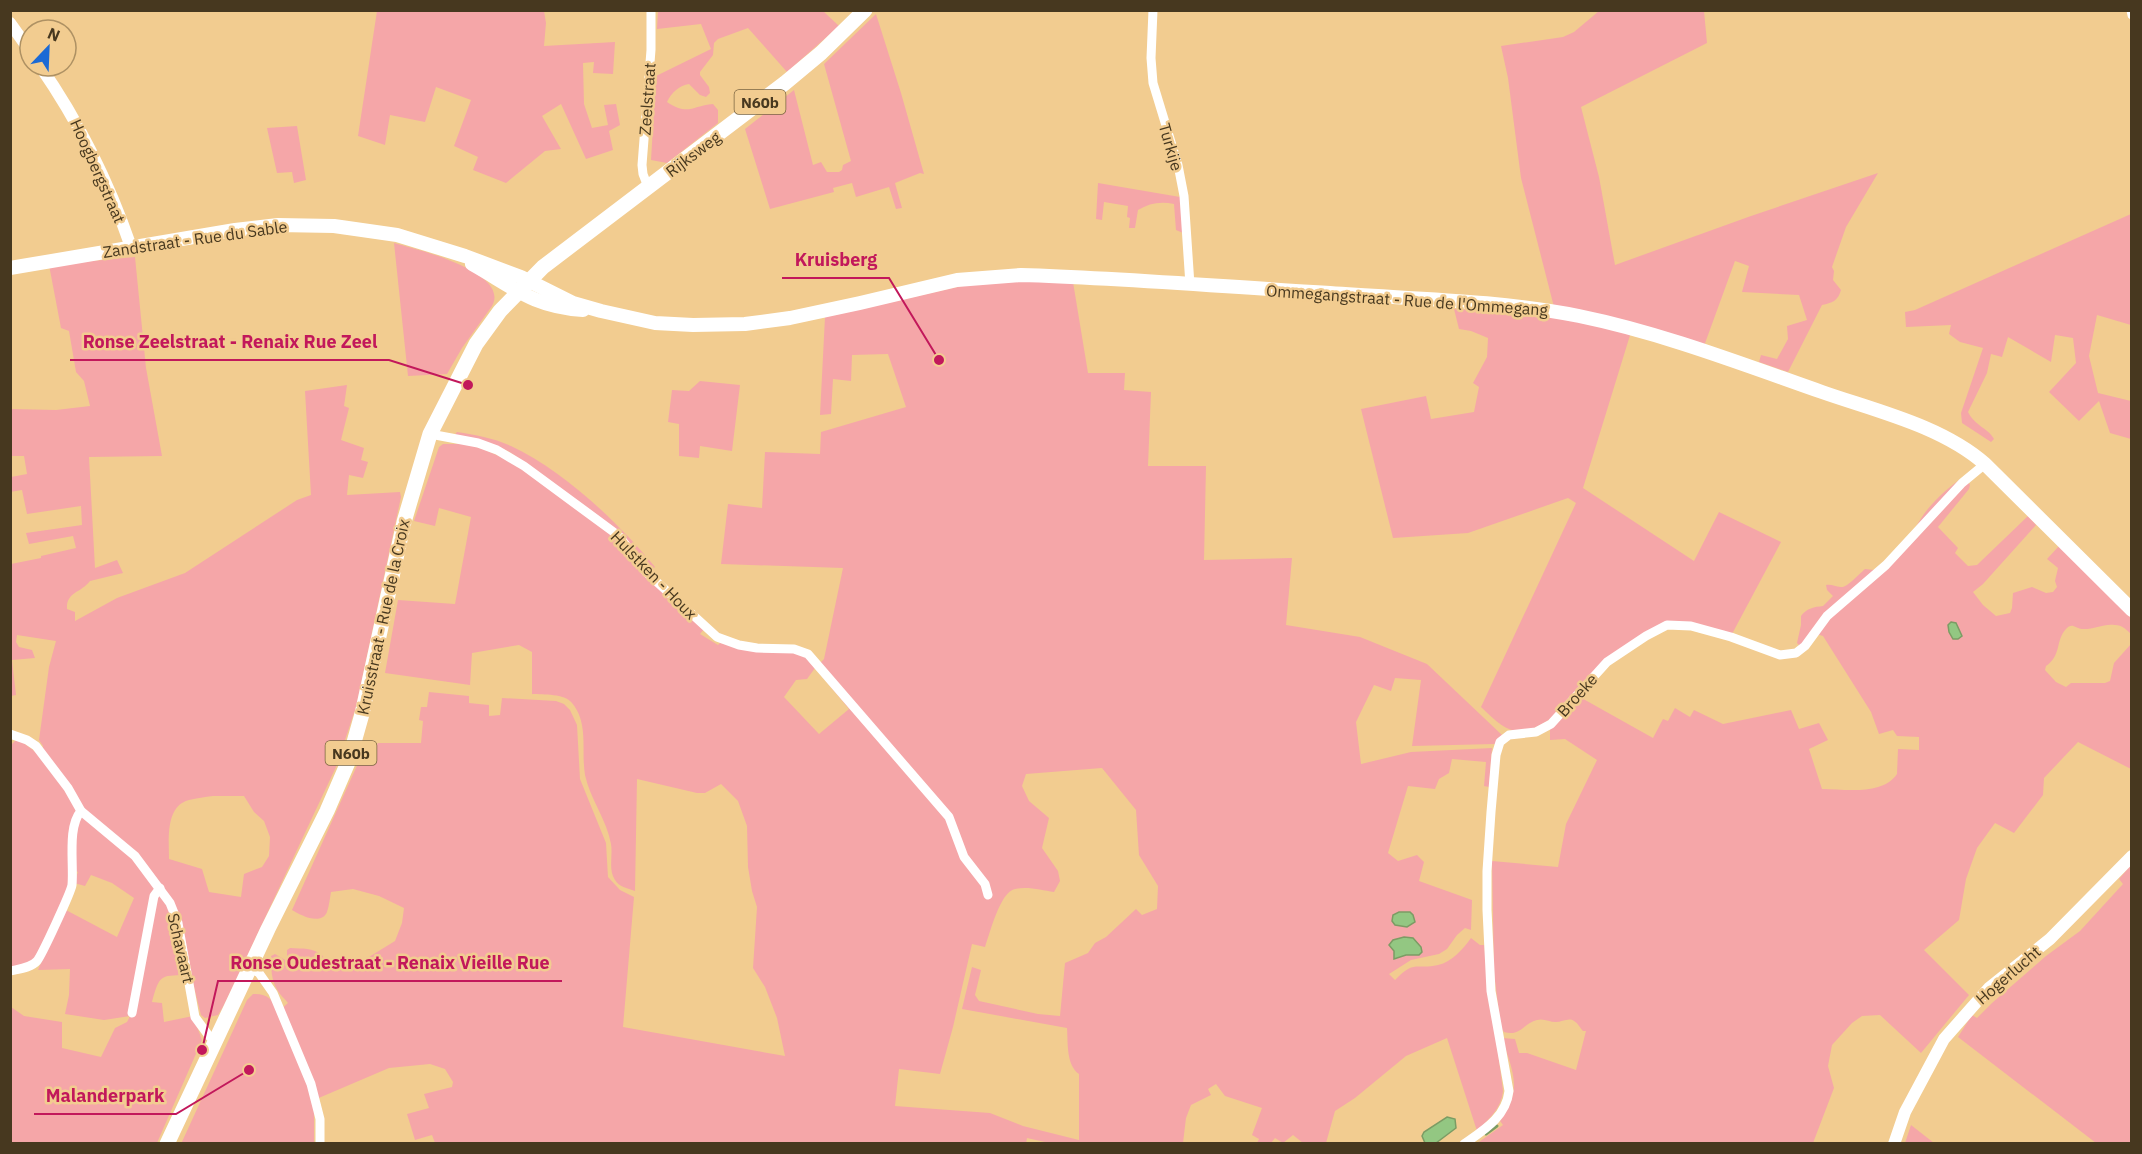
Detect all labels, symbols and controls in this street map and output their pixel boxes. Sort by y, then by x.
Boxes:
north arrow [18,18,78,78]
text: N [45,23,63,46]
street label: Zeelstraat [634,62,660,136]
road number: N60b [734,90,786,114]
street label: Hoogbergstraat [66,116,130,226]
street label: Turkije [1155,121,1187,173]
street label: Rijksweg [662,127,725,181]
street label: Zandstraat - Rue du Sable [101,216,289,262]
callout: Kruisberg [782,242,889,278]
text: Kruisberg [795,248,877,271]
street label: Ommegangstraat - Rue de l'Ommegang [1265,280,1549,320]
callout: Ronse Zeelstraat - Renaix Rue Zeel [70,324,389,360]
text: Ronse Zeelstraat - Renaix Rue Zeel [83,330,378,353]
street label: Kruisstraat - Rue de la Croix [352,517,414,717]
street label: Hulstken - Houx [607,527,701,623]
street label: Broeke [1553,669,1602,721]
road number: N60b [326,741,376,765]
street label: Schavaart [163,911,199,985]
street label: Hogerlucht [1971,941,2045,1009]
callout: Ronse Oudestraat - Renaix Vieille Rue [218,945,562,981]
text: Ronse Oudestraat - Renaix Vieille Rue [230,951,550,974]
callout: Malanderpark [34,1078,176,1114]
text: Malanderpark [46,1084,165,1107]

